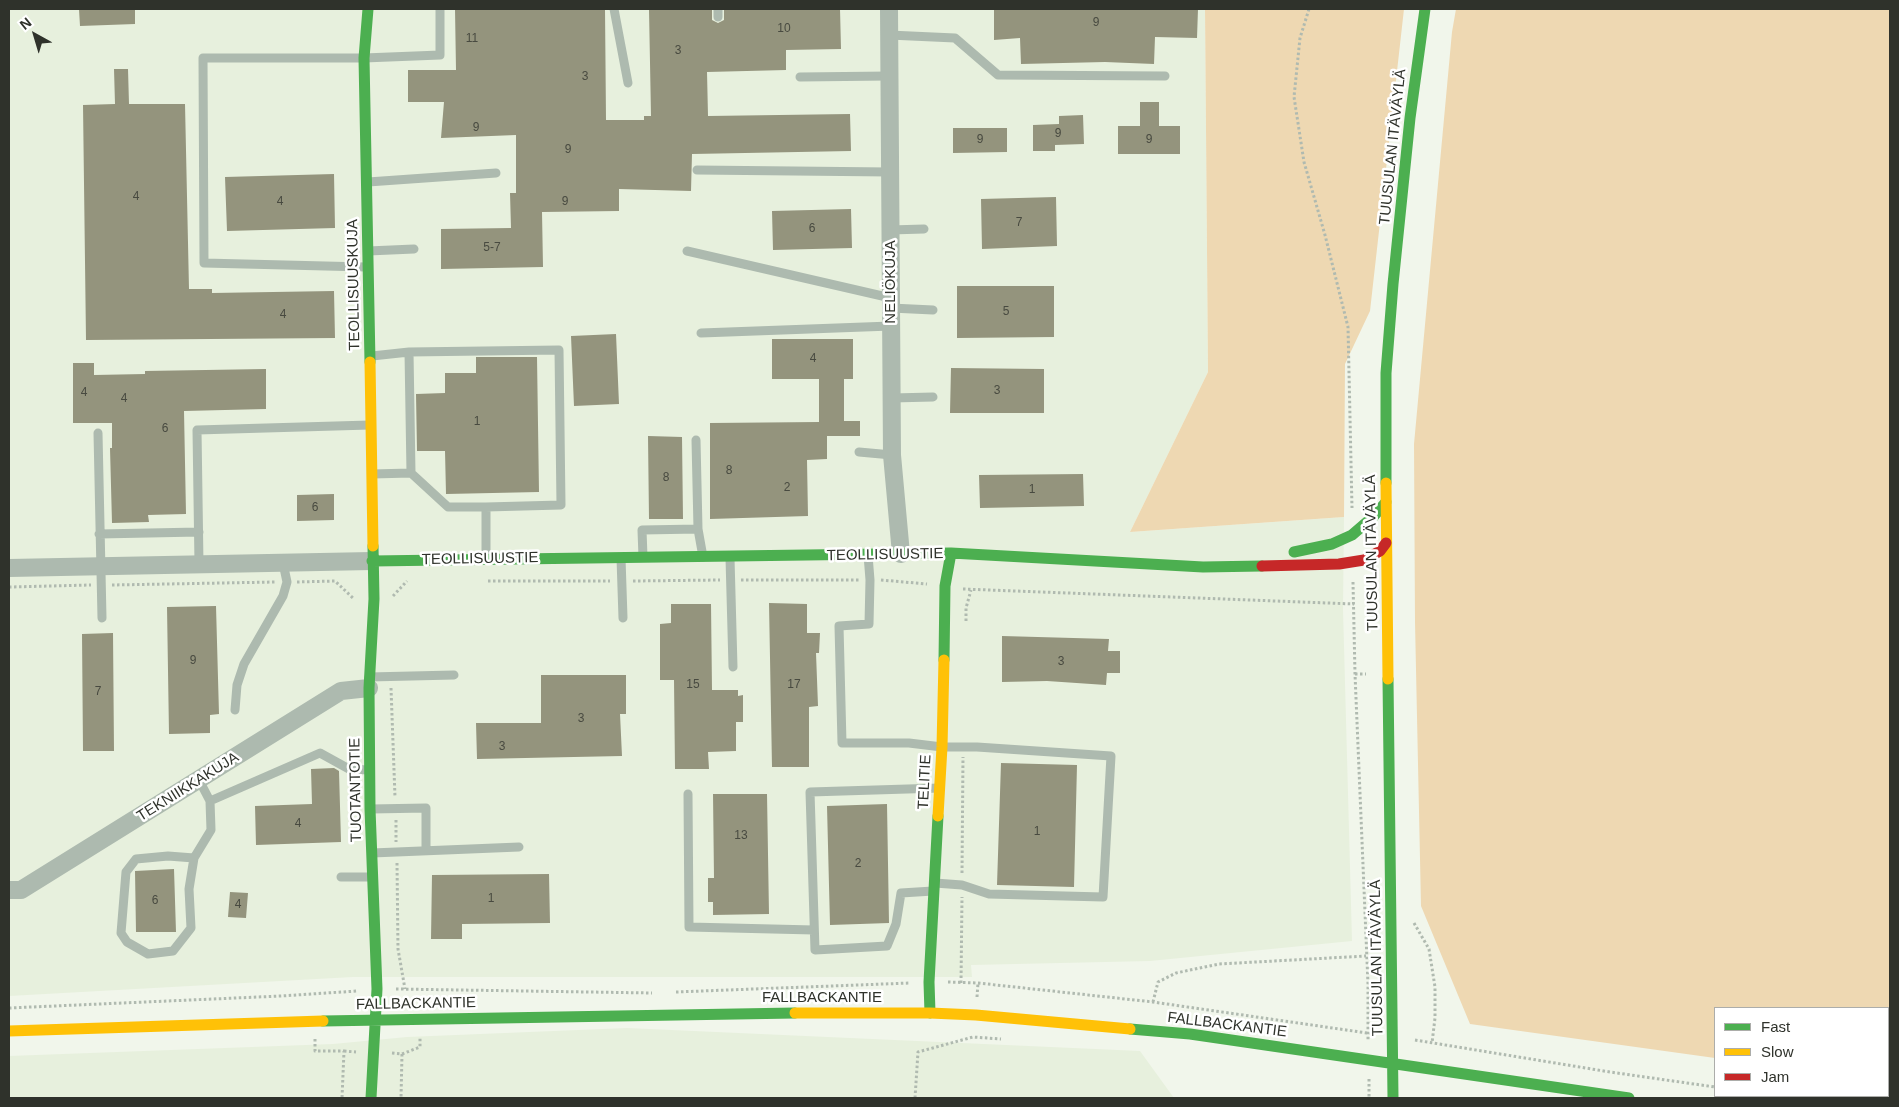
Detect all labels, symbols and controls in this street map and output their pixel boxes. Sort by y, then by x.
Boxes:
north arrow [10,10,60,60]
text: N [17,14,35,33]
house number: 9 [1093,16,1099,30]
house number: 10 [777,22,791,36]
house number: 11 [466,32,478,46]
house number: 3 [675,44,681,58]
street label: TUUSULAN ITÄVÄYLÄ [1376,68,1410,226]
house number: 3 [582,70,588,84]
house number: 9 [473,121,479,135]
house number: 9 [1055,127,1061,141]
house number: 9 [977,133,983,147]
house number: 9 [1146,133,1152,147]
house number: 9 [565,143,571,157]
house number: 4 [133,190,139,204]
house number: 4 [277,195,283,209]
house number: 9 [562,195,568,209]
house number: 7 [1016,216,1022,230]
street label: TEOLLISUUSKUJA [344,219,364,351]
house number: 6 [809,222,815,236]
street label: NELIÖKUJA [882,240,900,324]
house number: 5-7 [483,241,501,255]
house number: 5 [1003,305,1009,319]
house number: 4 [280,308,286,322]
house number: 4 [810,352,816,366]
house number: 3 [994,384,1000,398]
house number: 4 [81,386,87,400]
house number: 4 [121,392,127,406]
house number: 1 [474,415,480,429]
house number: 6 [162,422,168,436]
house number: 8 [726,464,732,478]
house number: 8 [663,471,669,485]
street label: TUUSULAN ITÄVÄYLÄ [1362,475,1382,631]
house number: 2 [784,481,790,495]
house number: 1 [1029,483,1035,497]
house number: 6 [312,501,318,515]
street label: TEOLLISUUSTIE [827,545,943,565]
street label: TEOLLISUUSTIE [422,549,538,569]
house number: 9 [190,654,196,668]
house number: 3 [1058,655,1064,669]
house number: 15 [686,678,700,692]
house number: 17 [787,678,801,692]
house number: 7 [95,685,101,699]
house number: 3 [578,712,584,726]
street label: TUOTANTOTIE [346,738,366,842]
house number: 3 [499,740,505,754]
street label: TEKNIIKKAKUJA [134,748,242,826]
street label: TELITIE [915,754,935,810]
house number: 4 [295,817,301,831]
house number: 1 [1034,825,1040,839]
house number: 13 [734,829,748,843]
house number: 2 [855,857,861,871]
street label: TUUSULAN ITÄVÄYLÄ [1367,880,1387,1036]
house number: 1 [488,892,494,906]
house number: 6 [152,894,158,908]
house number: 4 [235,898,241,912]
street label: FALLBACKANTIE [762,989,882,1007]
street label: FALLBACKANTIE [356,994,476,1014]
legend [1714,1007,1889,1097]
street label: FALLBACKANTIE [1166,1009,1288,1041]
text: Fast [1761,1018,1790,1035]
text: Slow [1761,1043,1794,1060]
text: Jam [1761,1068,1789,1085]

